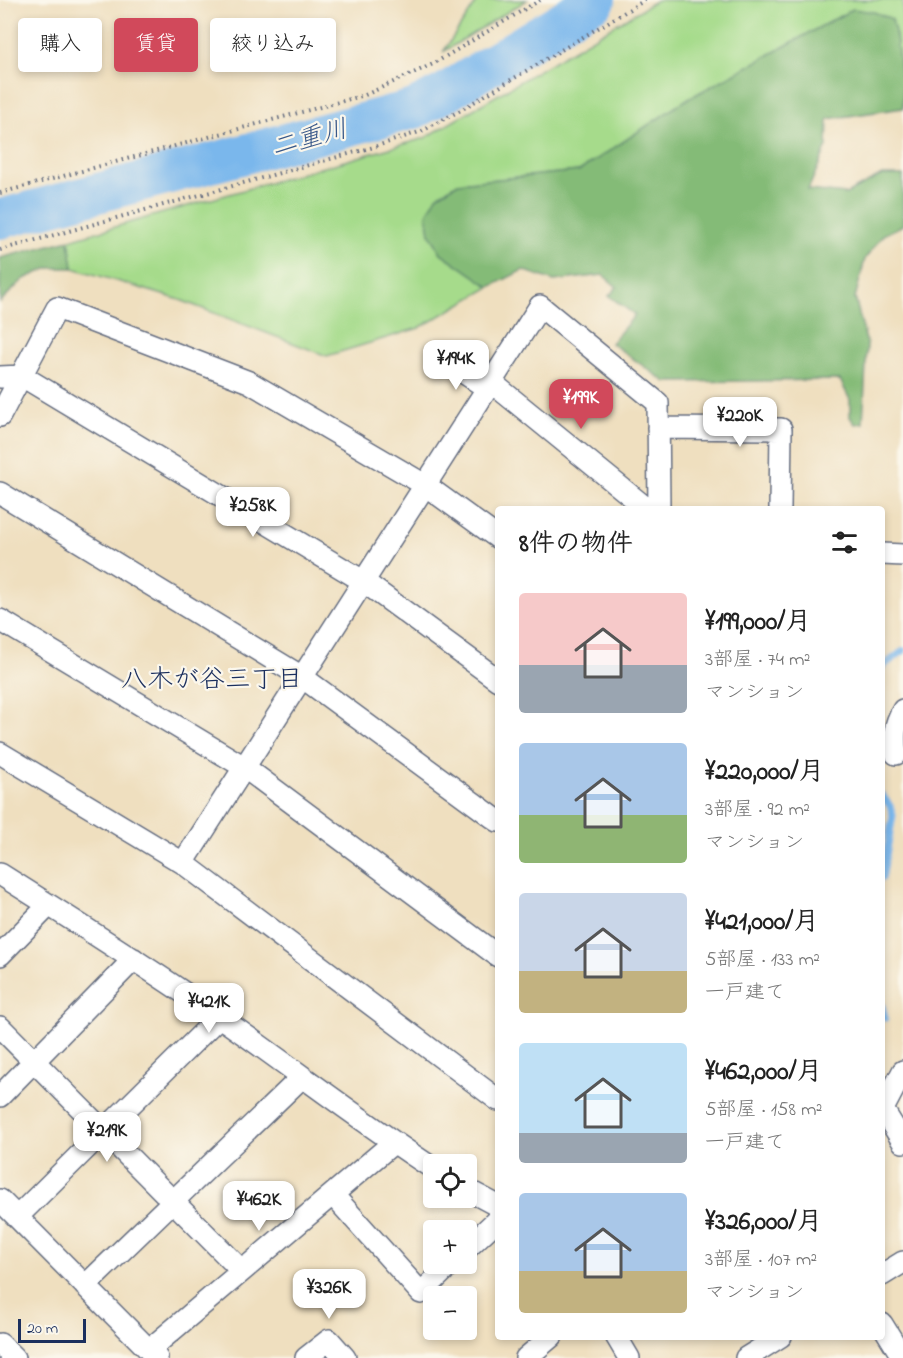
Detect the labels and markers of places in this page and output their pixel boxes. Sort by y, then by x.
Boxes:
pin: ¥194K [414,340,498,391]
pin: ¥199K [539,379,623,430]
pin: ¥220K [698,397,782,448]
pin: ¥258K [211,487,295,538]
pin: ¥421K [167,983,251,1034]
pin: ¥219K [65,1112,149,1163]
pin: ¥462K [217,1181,301,1232]
pin: ¥326K [287,1269,371,1320]

